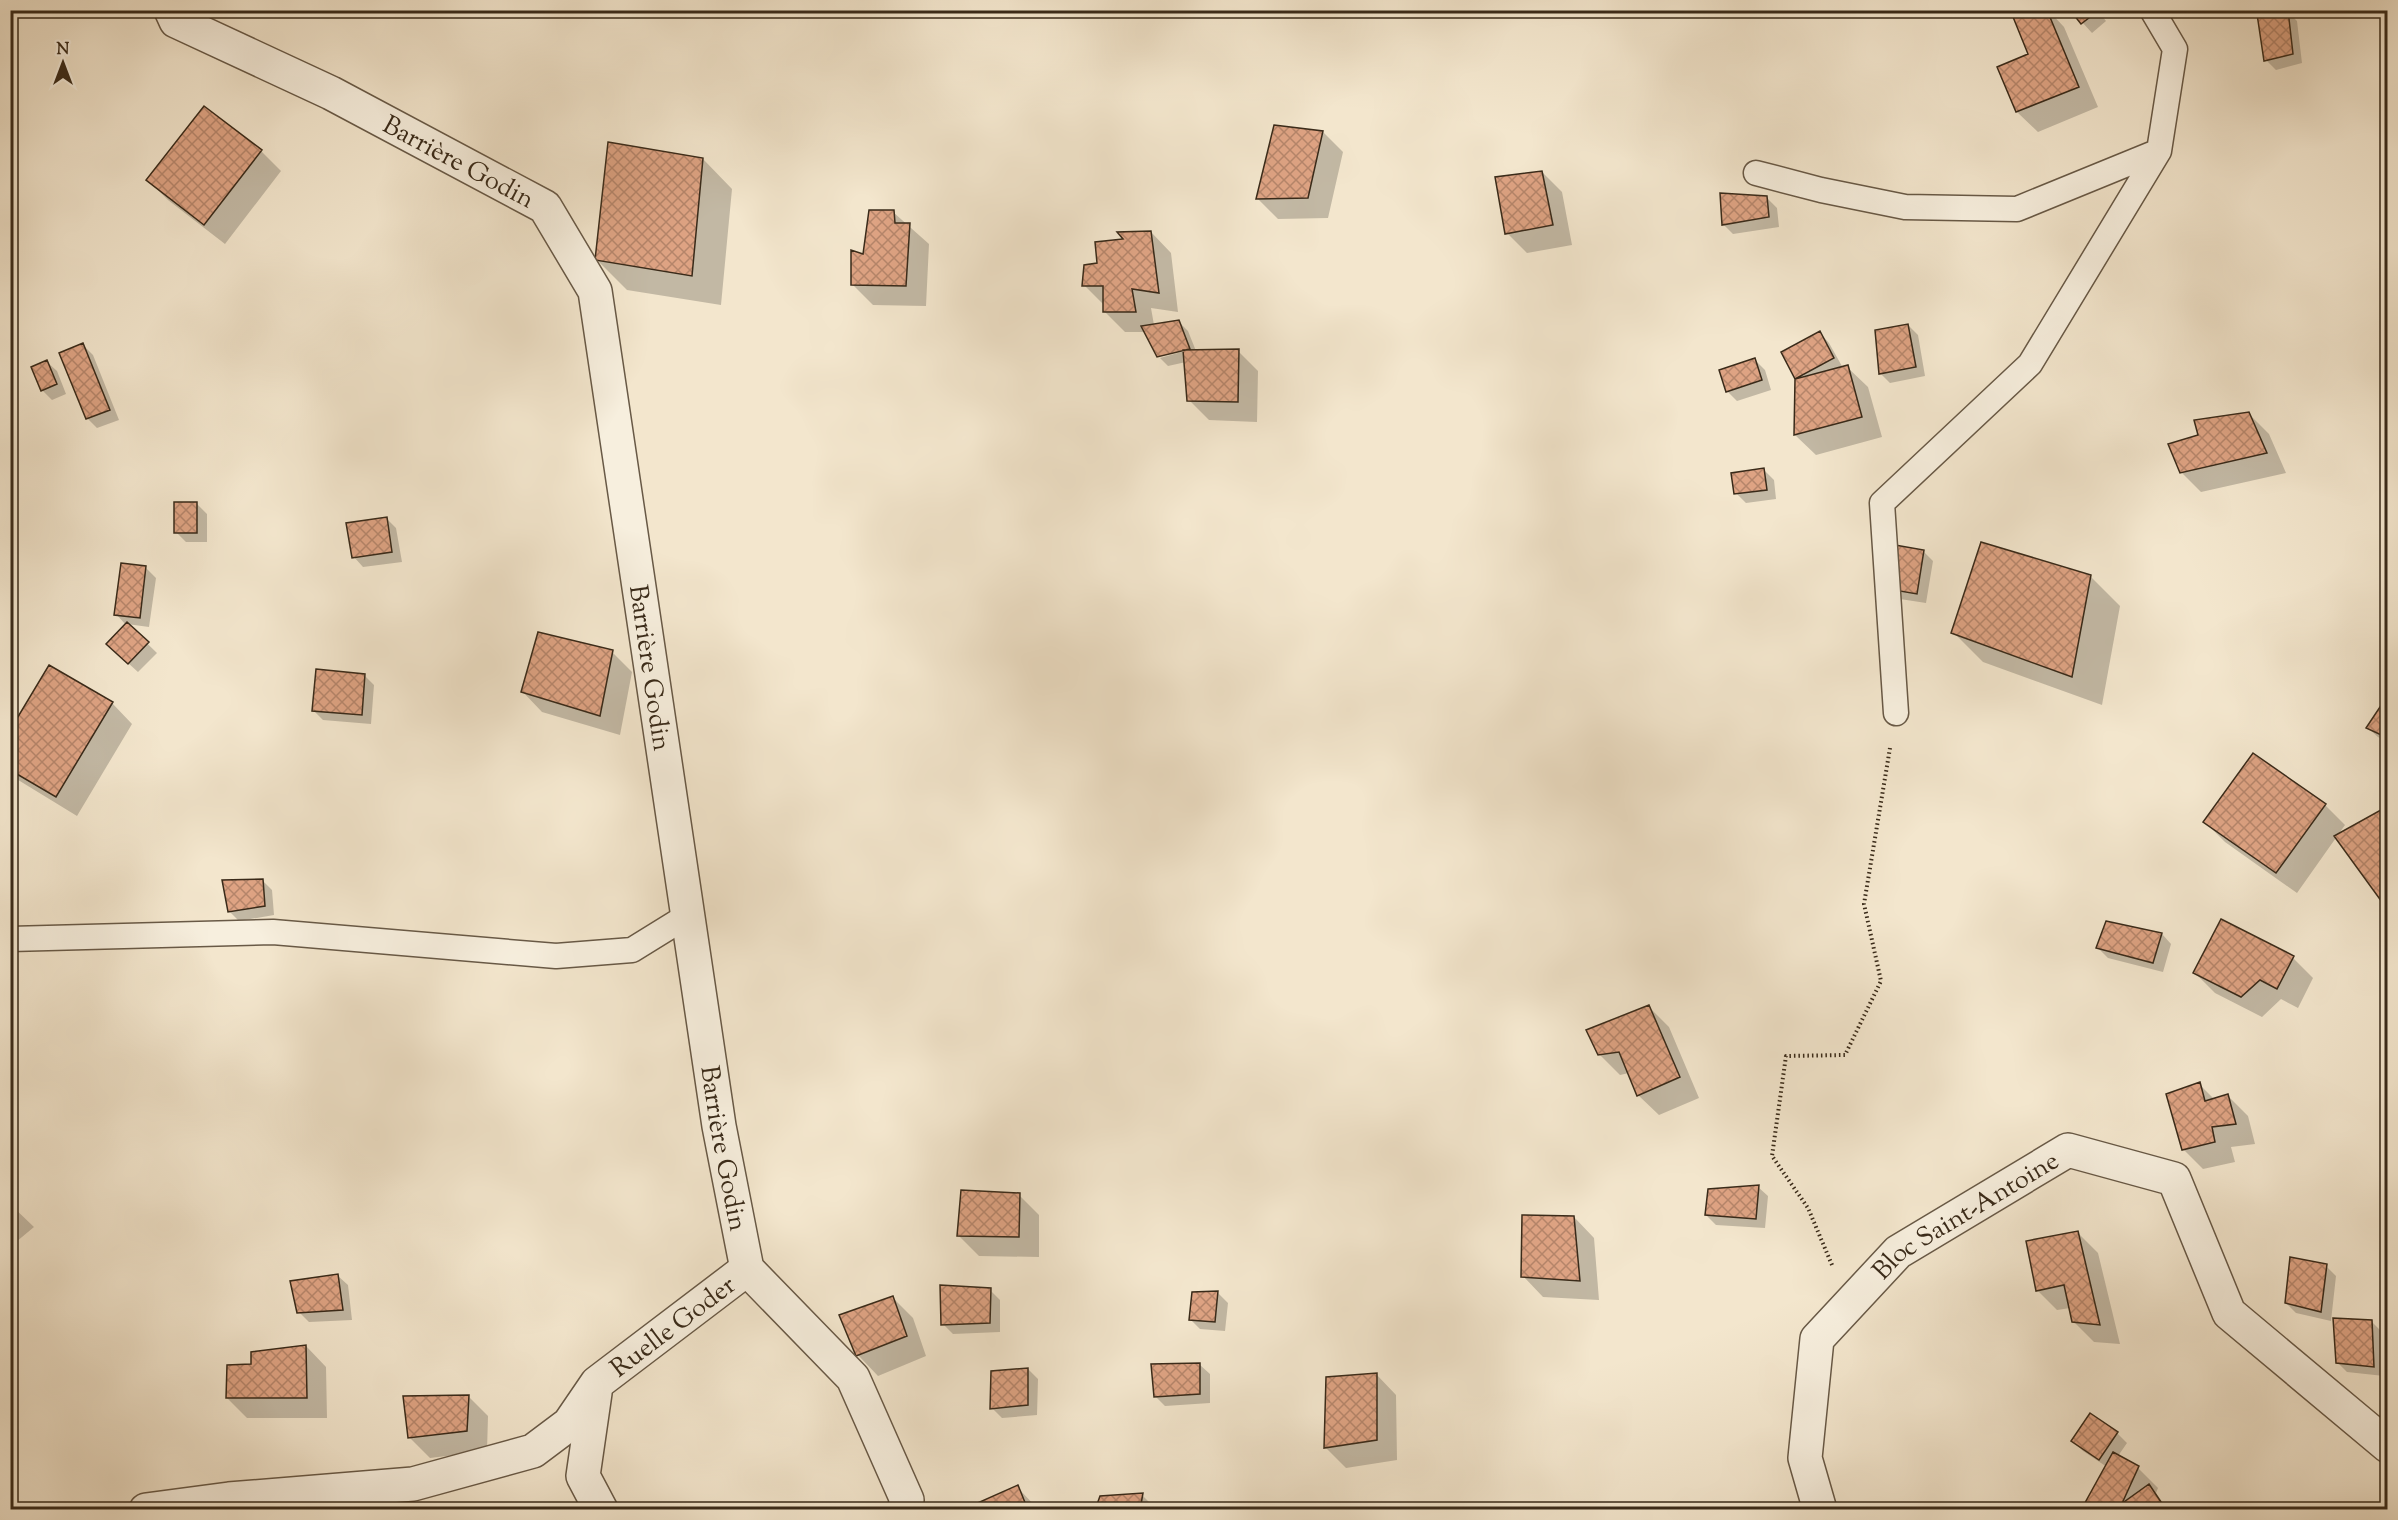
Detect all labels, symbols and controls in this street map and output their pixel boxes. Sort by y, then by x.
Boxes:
north arrow [33,33,93,93]
text: N [57,39,70,62]
street label: Barrière Godin [375,108,540,219]
street label: Barrière Godin [618,583,679,754]
street label: Barrière Godin [689,1063,755,1234]
street label: Bloc Saint-Antoine [1865,1144,2067,1289]
street label: Ruelle Goder [603,1268,744,1387]

